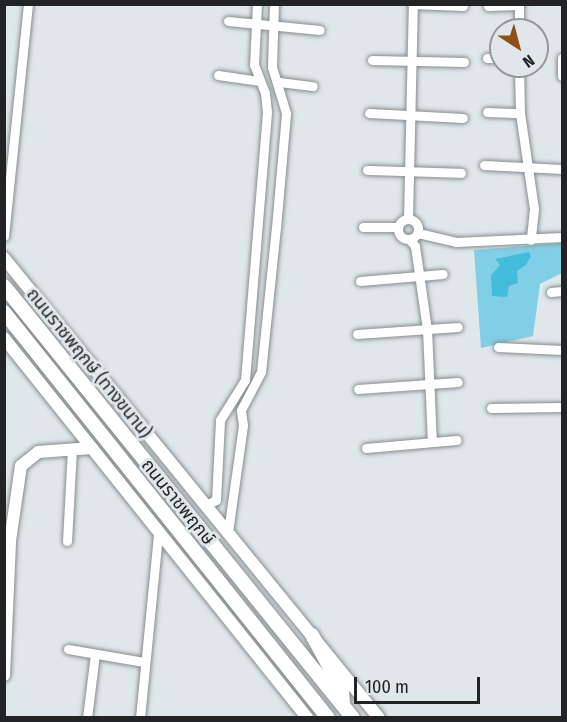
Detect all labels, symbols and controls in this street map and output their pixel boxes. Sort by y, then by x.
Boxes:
north arrow [489,18,549,78]
text: N [519,51,538,72]
street label: ถนนราชพฤกษ์ (ทางขนาน) [22,284,156,442]
street label: ถนนราชพฤกษ์ [137,455,219,549]
scale bar [357,665,483,703]
text: 100 m [365,676,409,698]

